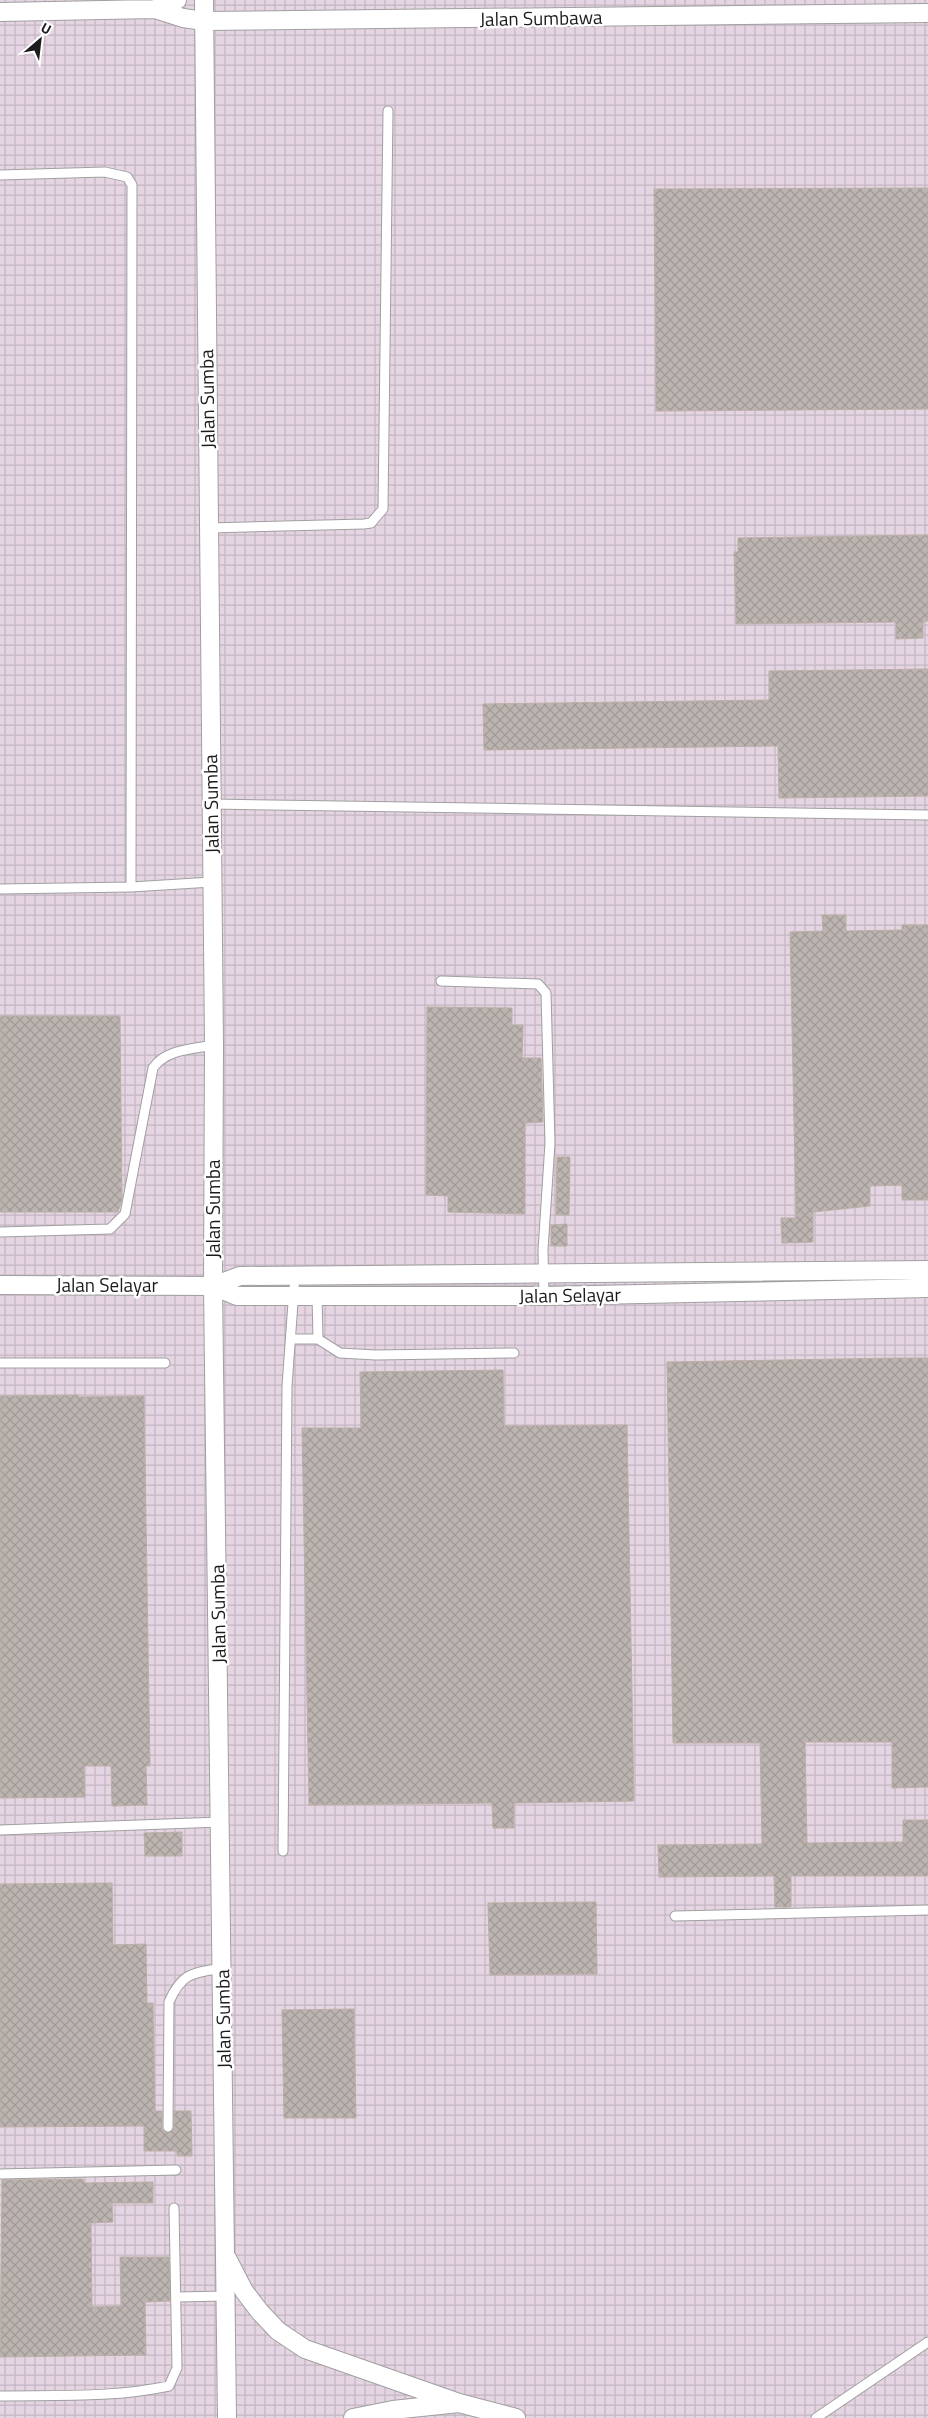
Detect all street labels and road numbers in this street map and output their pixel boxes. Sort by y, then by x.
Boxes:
street label: Jalan Sumbawa [479,2,603,33]
street label: Jalan Sumba [191,349,222,449]
street label: Jalan Sumba [195,754,226,854]
street label: Jalan Sumba [198,1159,227,1259]
street label: Jalan Selayar [56,1270,158,1299]
street label: Jalan Selayar [519,1279,622,1310]
street label: Jalan Sumba [202,1564,233,1664]
street label: Jalan Sumba [207,1969,238,2069]

